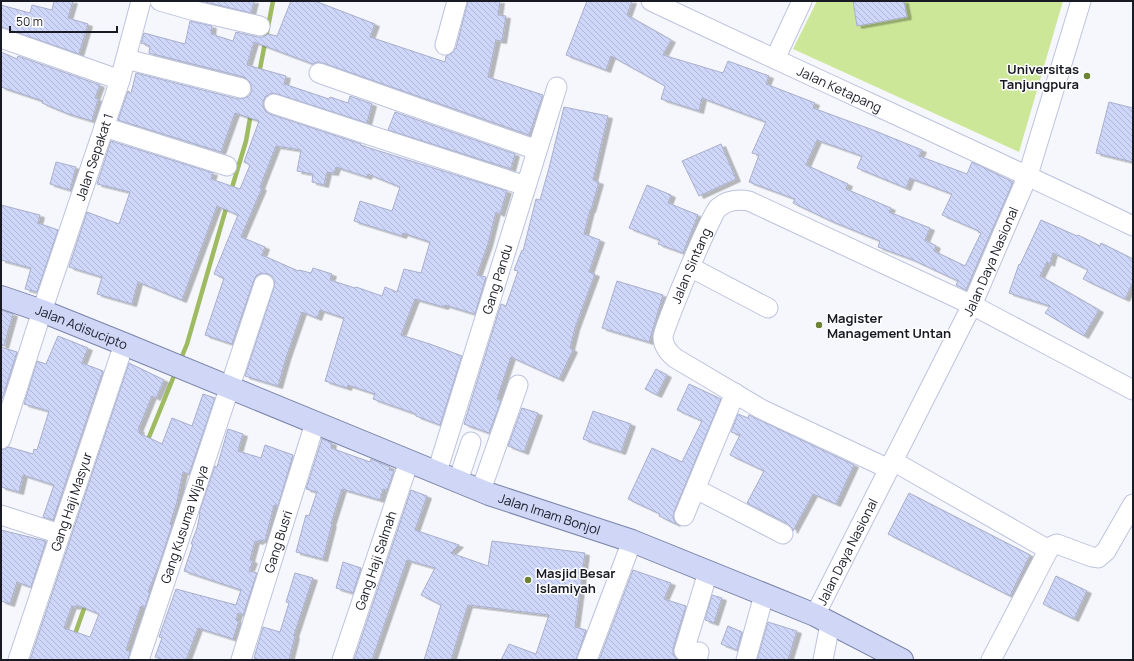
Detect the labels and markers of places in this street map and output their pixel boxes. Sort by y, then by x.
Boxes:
place label: Universitas Tanjungpura [1000,60,1079,93]
marker: Universitas Tanjungpura [1082,71,1092,81]
place label: Magister Management Untan [827,309,951,342]
marker: Magister Management Untan [814,320,824,330]
place label: Masjid Besar Islamiyah [536,564,615,597]
marker: Masjid Besar Islamiyah [523,575,533,585]

